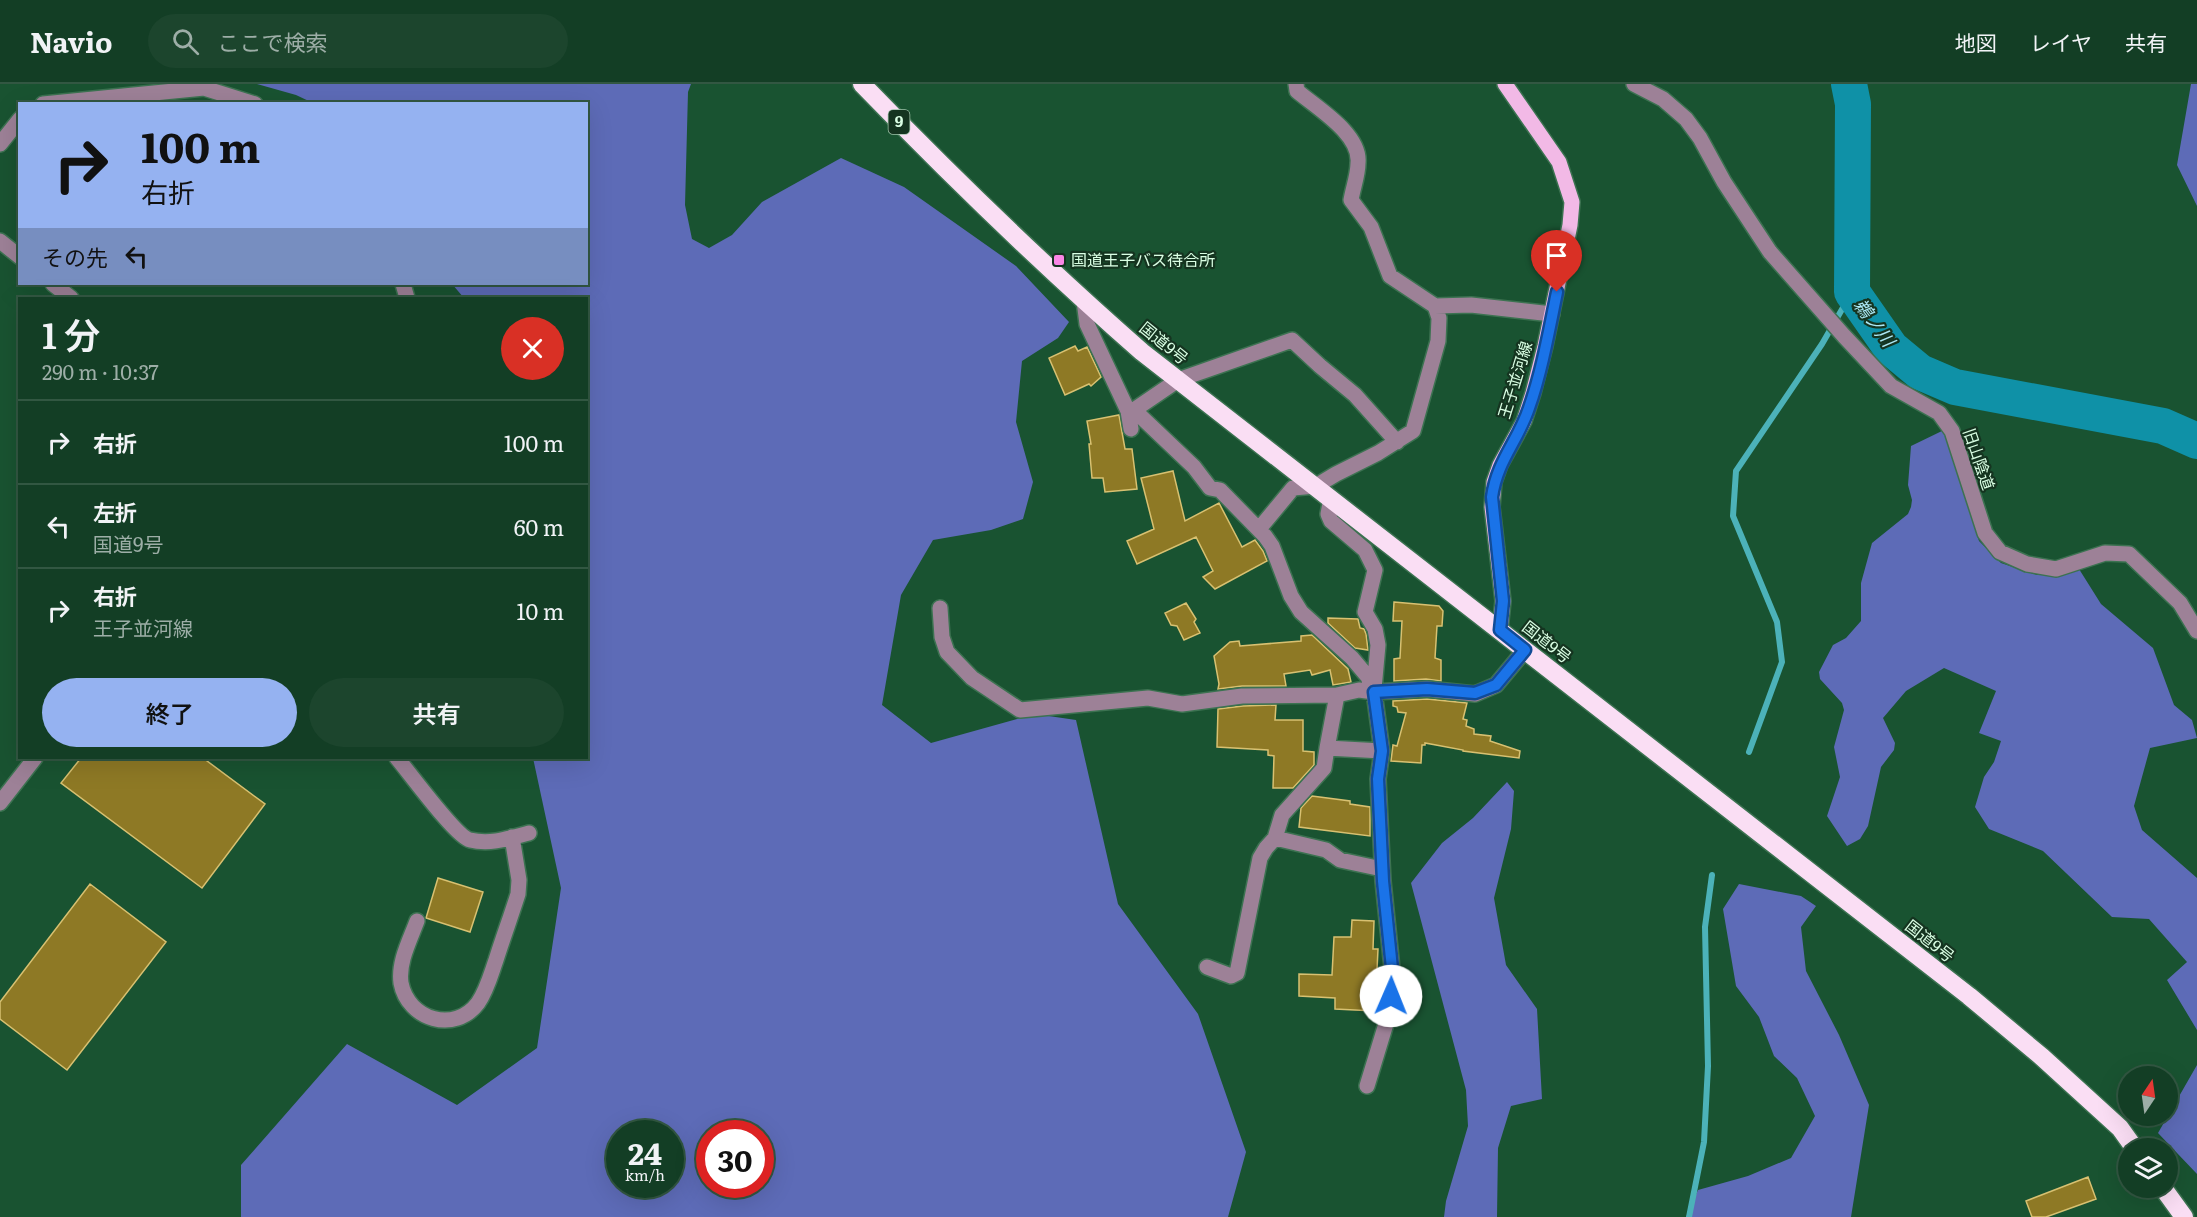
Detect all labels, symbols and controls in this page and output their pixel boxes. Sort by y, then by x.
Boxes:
search box [148,14,568,68]
text: Navio [30,20,112,62]
icon: search [169,25,202,58]
text: ここで検索 [217,25,327,58]
text: 地図 [1955,26,1997,57]
text: レイヤ [2030,26,2092,57]
text: 共有 [2125,26,2167,57]
road number: 9 [888,110,910,134]
text: 100 m [141,114,260,176]
icon: right [42,126,120,204]
text: 右折 [141,171,195,211]
pin [1531,230,1582,292]
icon: arrive [1540,239,1573,272]
text: その先 [42,240,108,273]
icon: left [120,240,153,273]
place label: 国道王子バス待合所 [1071,247,1215,271]
marker: 国道王子バス待合所 [1052,253,1066,267]
water label: 鵜ノ川 [1848,292,1903,353]
text: 1 分 [42,307,100,360]
street label: 国道9号 [1135,315,1194,369]
button: close [501,317,564,380]
street label: 王子並河線 [1491,338,1537,421]
text: 290 m · 10:37 [42,356,159,386]
street label: 旧山陰道 [1958,425,2002,493]
icon: right [42,426,75,459]
text: 右折 [93,426,137,459]
text: 100 m [504,426,564,459]
text: 左折 [93,495,137,528]
icon: left [42,510,75,543]
text: 60 m [514,510,564,543]
text: 国道9号 [93,528,163,558]
text: 右折 [93,579,137,612]
icon: right [42,594,75,627]
text: 10 m [517,594,564,627]
text: 王子並河線 [93,612,193,642]
street label: 国道9号 [1518,614,1577,668]
button: 終了 [42,678,297,747]
button: 共有 [309,678,564,747]
street label: 国道9号 [1901,913,1960,967]
position arrow [1359,964,1423,1028]
north arrow [2118,1066,2178,1126]
map controls [2118,1066,2178,1198]
speed limit sign: 30 [696,1120,774,1198]
text: 24 [628,1130,662,1174]
button: layers [2118,1138,2178,1198]
text: km/h [625,1163,665,1186]

